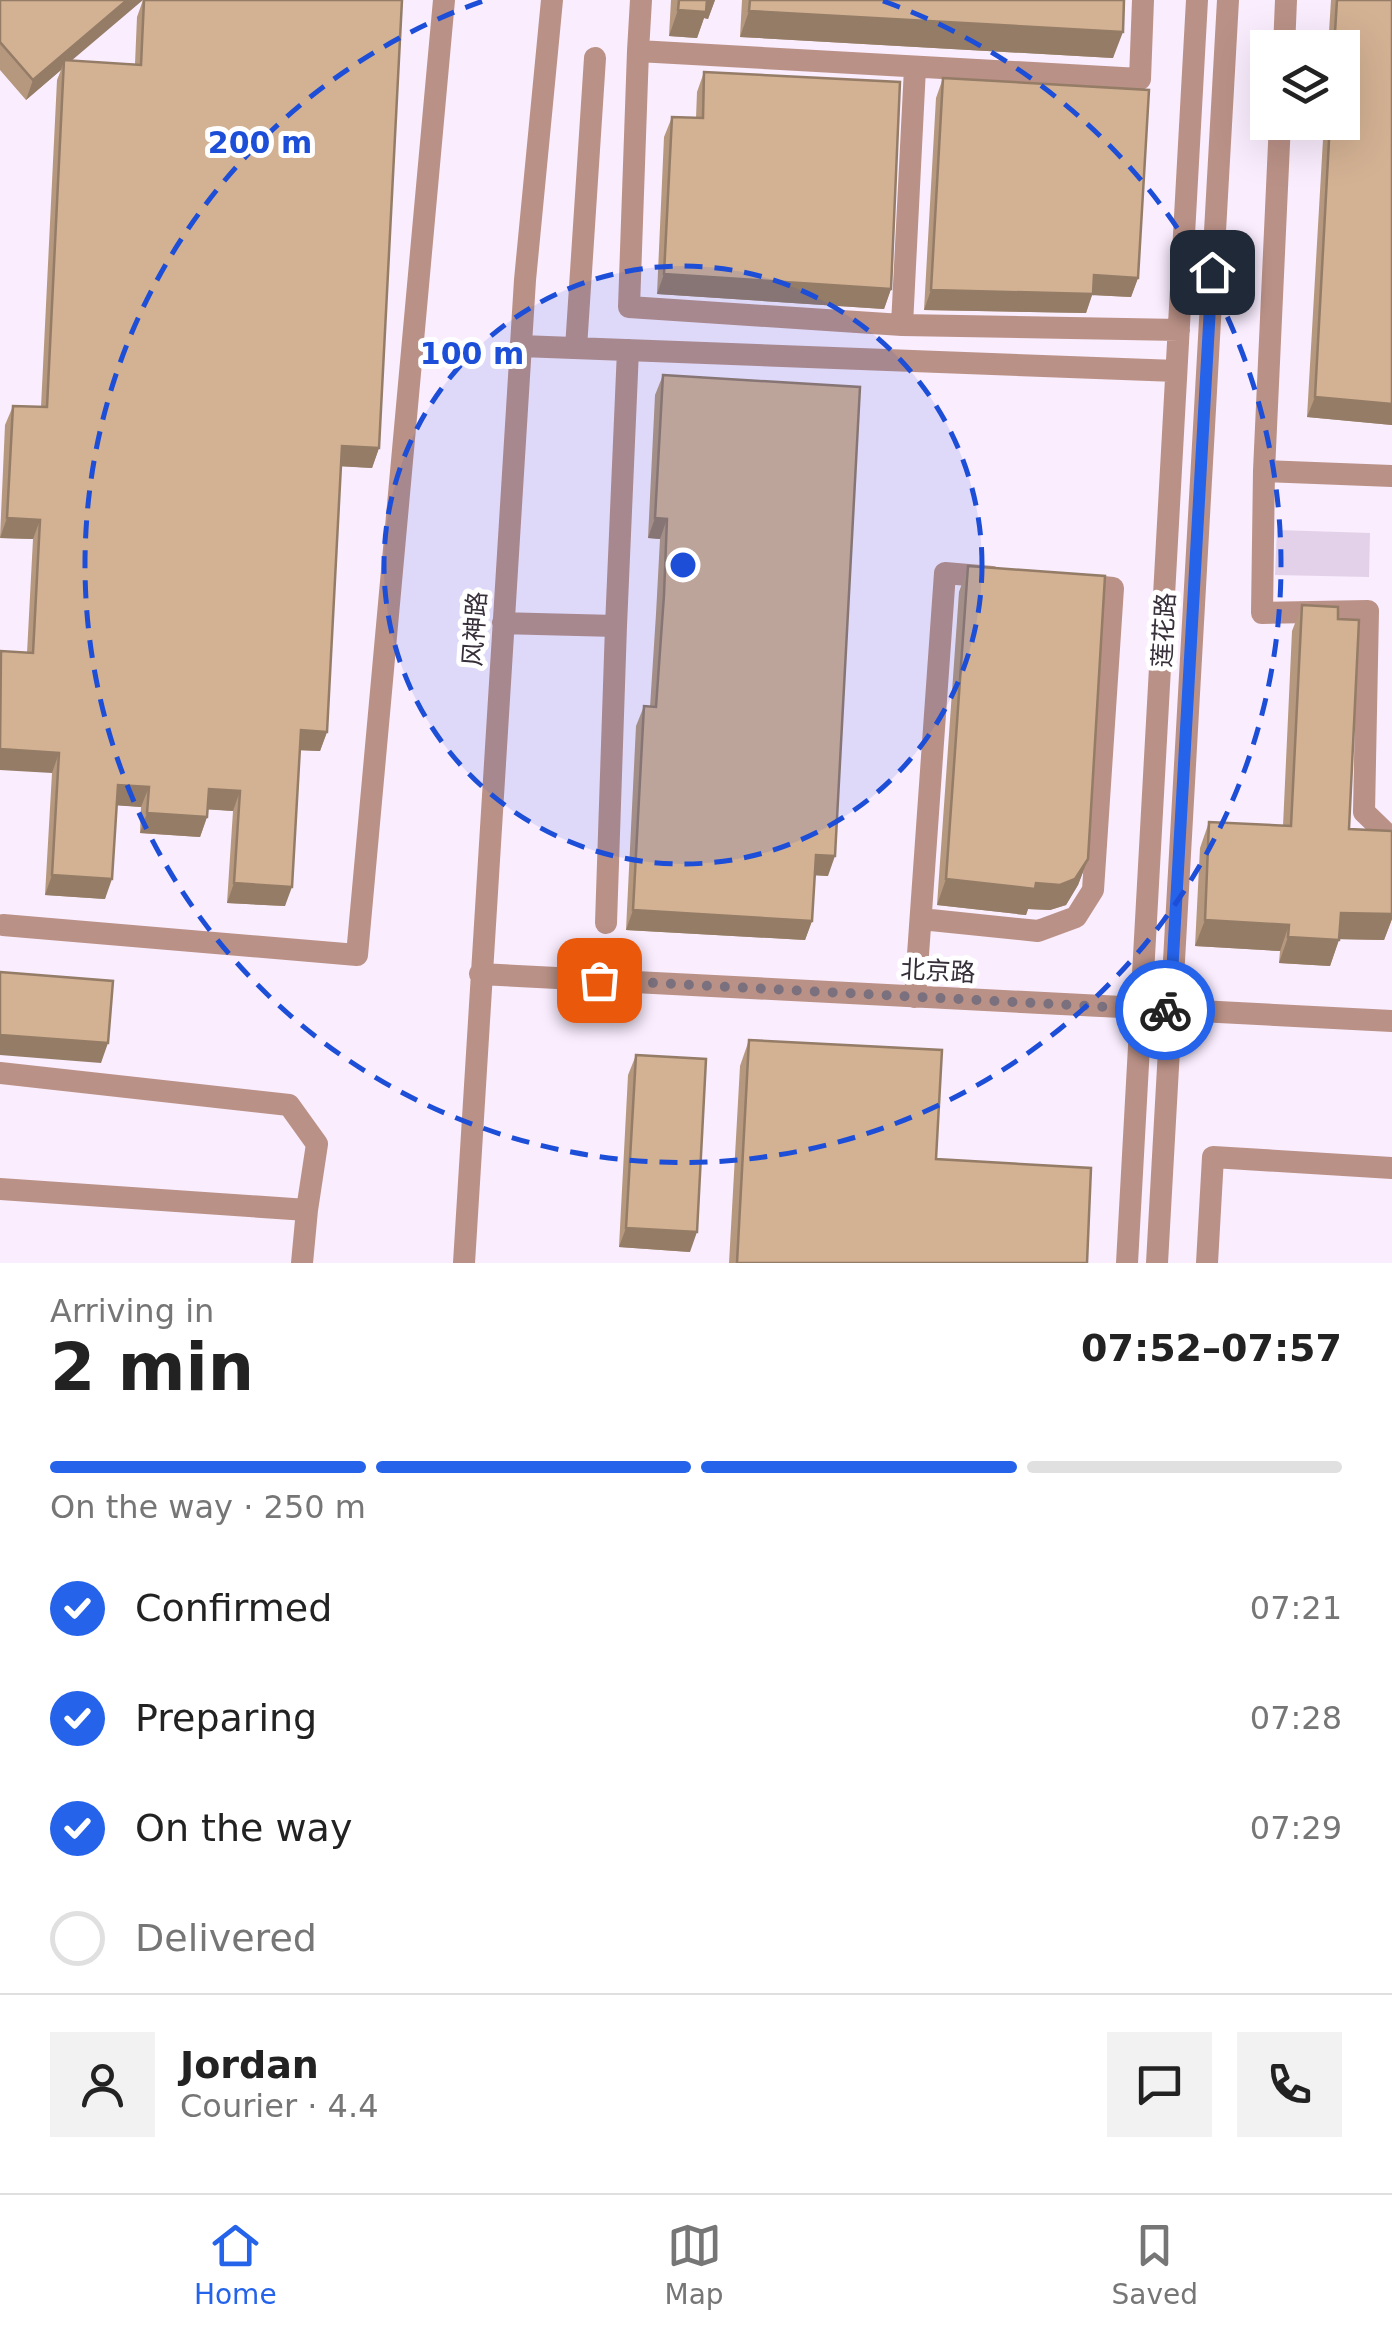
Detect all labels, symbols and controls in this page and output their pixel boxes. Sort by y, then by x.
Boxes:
map controls [1250,30,1360,140]
button: layers [1250,30,1360,140]
text: 200 m [208,125,312,160]
pin [1170,230,1255,315]
icon: home [1185,245,1240,300]
text: 100 m [420,336,524,371]
centre of rings [665,547,701,583]
street label: 风神路 [458,591,492,667]
street label: 莲花路 [1148,592,1180,668]
pin [557,938,642,1023]
icon: bag [572,953,627,1008]
street label: 北京路 [900,955,976,987]
courier [1115,960,1215,1060]
icon: bike [1138,983,1193,1038]
text: Arriving in [50,1292,214,1330]
text: 07:52–07:57 [1081,1326,1342,1370]
text: 2 min [50,1330,254,1405]
text: On the way · 250 m [50,1488,366,1526]
icon: check [50,1581,105,1636]
text: Confirmed [135,1586,332,1630]
text: 07:21 [1250,1589,1342,1627]
icon: check [50,1691,105,1746]
text: Preparing [135,1696,317,1740]
text: 07:28 [1250,1699,1342,1737]
icon: check [50,1801,105,1856]
text: On the way [135,1806,352,1850]
text: 07:29 [1250,1809,1342,1847]
text: Delivered [135,1916,317,1960]
button: person [50,2032,155,2137]
button: chat [1107,2032,1212,2137]
button: phone [1237,2032,1342,2137]
text: Jordan [180,2043,319,2087]
text: Courier · 4.4 [180,2087,379,2125]
tab: Home [194,2218,277,2311]
tab: Map [665,2218,724,2311]
tab: Saved [1112,2218,1198,2311]

